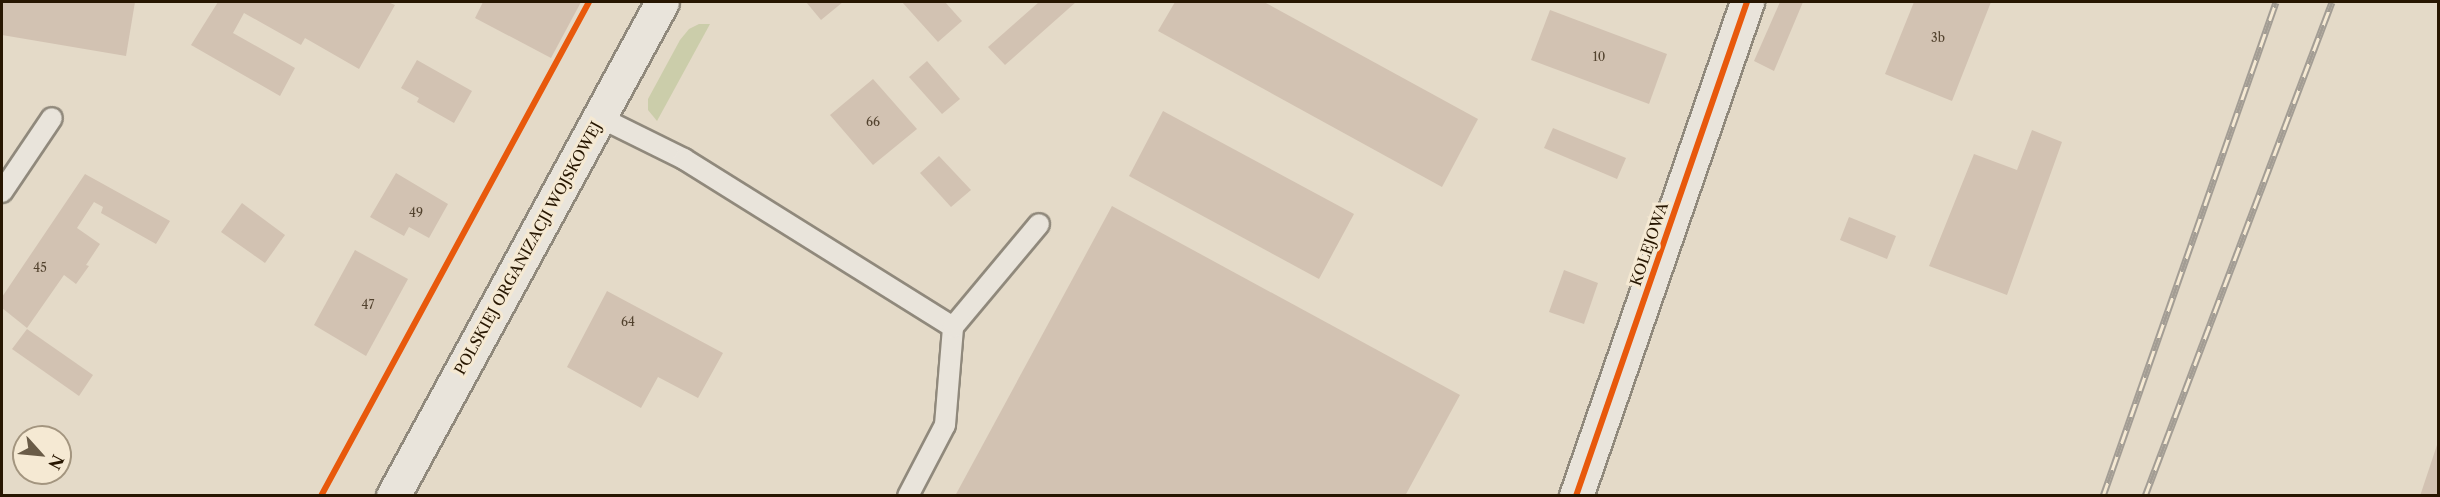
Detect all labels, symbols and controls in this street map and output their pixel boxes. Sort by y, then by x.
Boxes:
house number: 3b [1931,31,1945,45]
house number: 10 [1593,50,1605,64]
house number: 66 [866,115,880,129]
street label: POLSKIEJ ORGANIZACJI WOJSKOWEJ [450,118,606,378]
street label: KOLEJOWA [1626,200,1672,288]
house number: 49 [409,206,423,220]
house number: 45 [33,261,47,275]
house number: 47 [362,298,374,312]
house number: 64 [621,315,635,329]
north arrow [12,425,72,485]
text: N [44,452,68,473]

